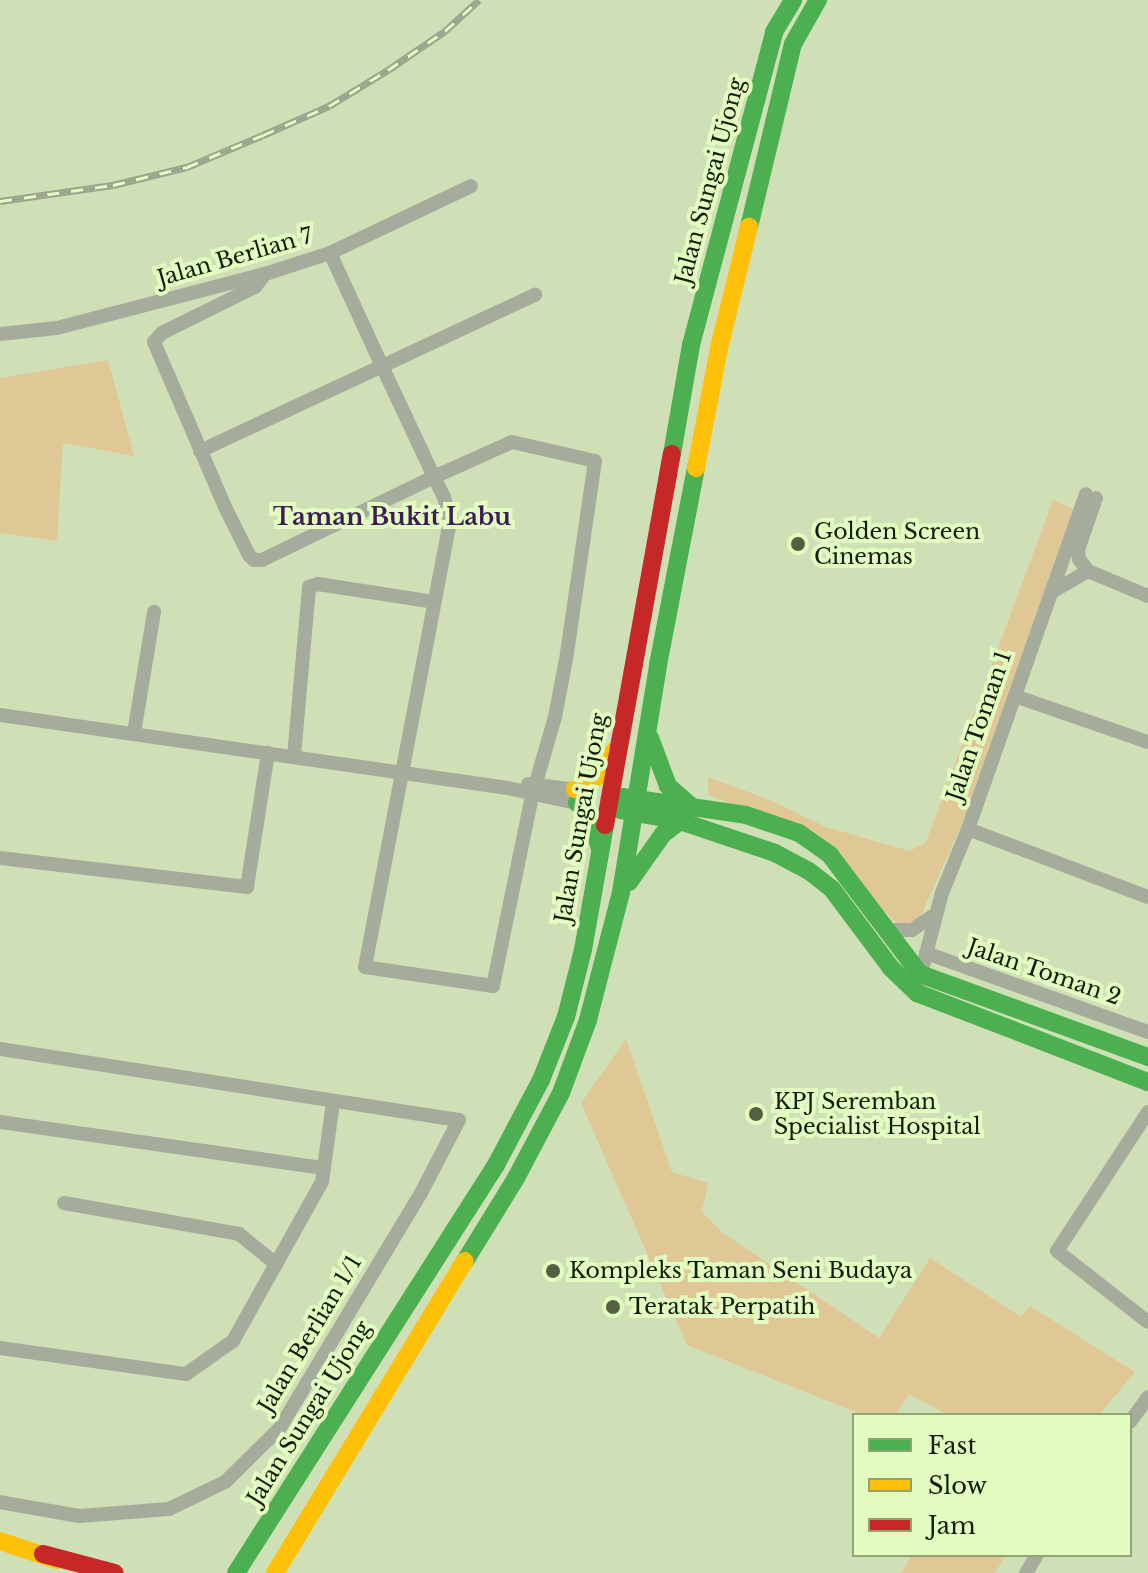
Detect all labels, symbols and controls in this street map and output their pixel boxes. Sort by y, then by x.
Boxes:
street label: Jalan Sungai Ujong [670,75,750,287]
street label: Jalan Berlian 7 [154,222,316,292]
district label: Taman Bukit Labu [273,503,511,531]
place label: Golden Screen Cinemas [814,518,980,570]
marker: Golden Screen Cinemas [789,535,807,553]
street label: Jalan Toman 1 [941,647,1017,805]
street label: Jalan Sungai Ujong [550,711,612,925]
street label: Jalan Toman 2 [963,933,1125,1011]
place label: KPJ Seremban Specialist Hospital [774,1088,981,1140]
marker: KPJ Seremban Specialist Hospital [745,1103,767,1125]
street label: Jalan Berlian 1/1 [253,1250,367,1418]
place label: Kompleks Taman Seni Budaya [569,1258,913,1284]
marker: Kompleks Taman Seni Budaya [544,1262,562,1280]
place label: Teratak Perpatih [629,1294,816,1320]
marker: Teratak Perpatih [604,1298,622,1316]
street label: Jalan Sungai Ujong [242,1316,376,1510]
legend [852,1413,1132,1557]
text: Fast [928,1431,976,1460]
text: Slow [928,1471,987,1500]
text: Jam [928,1511,976,1540]

